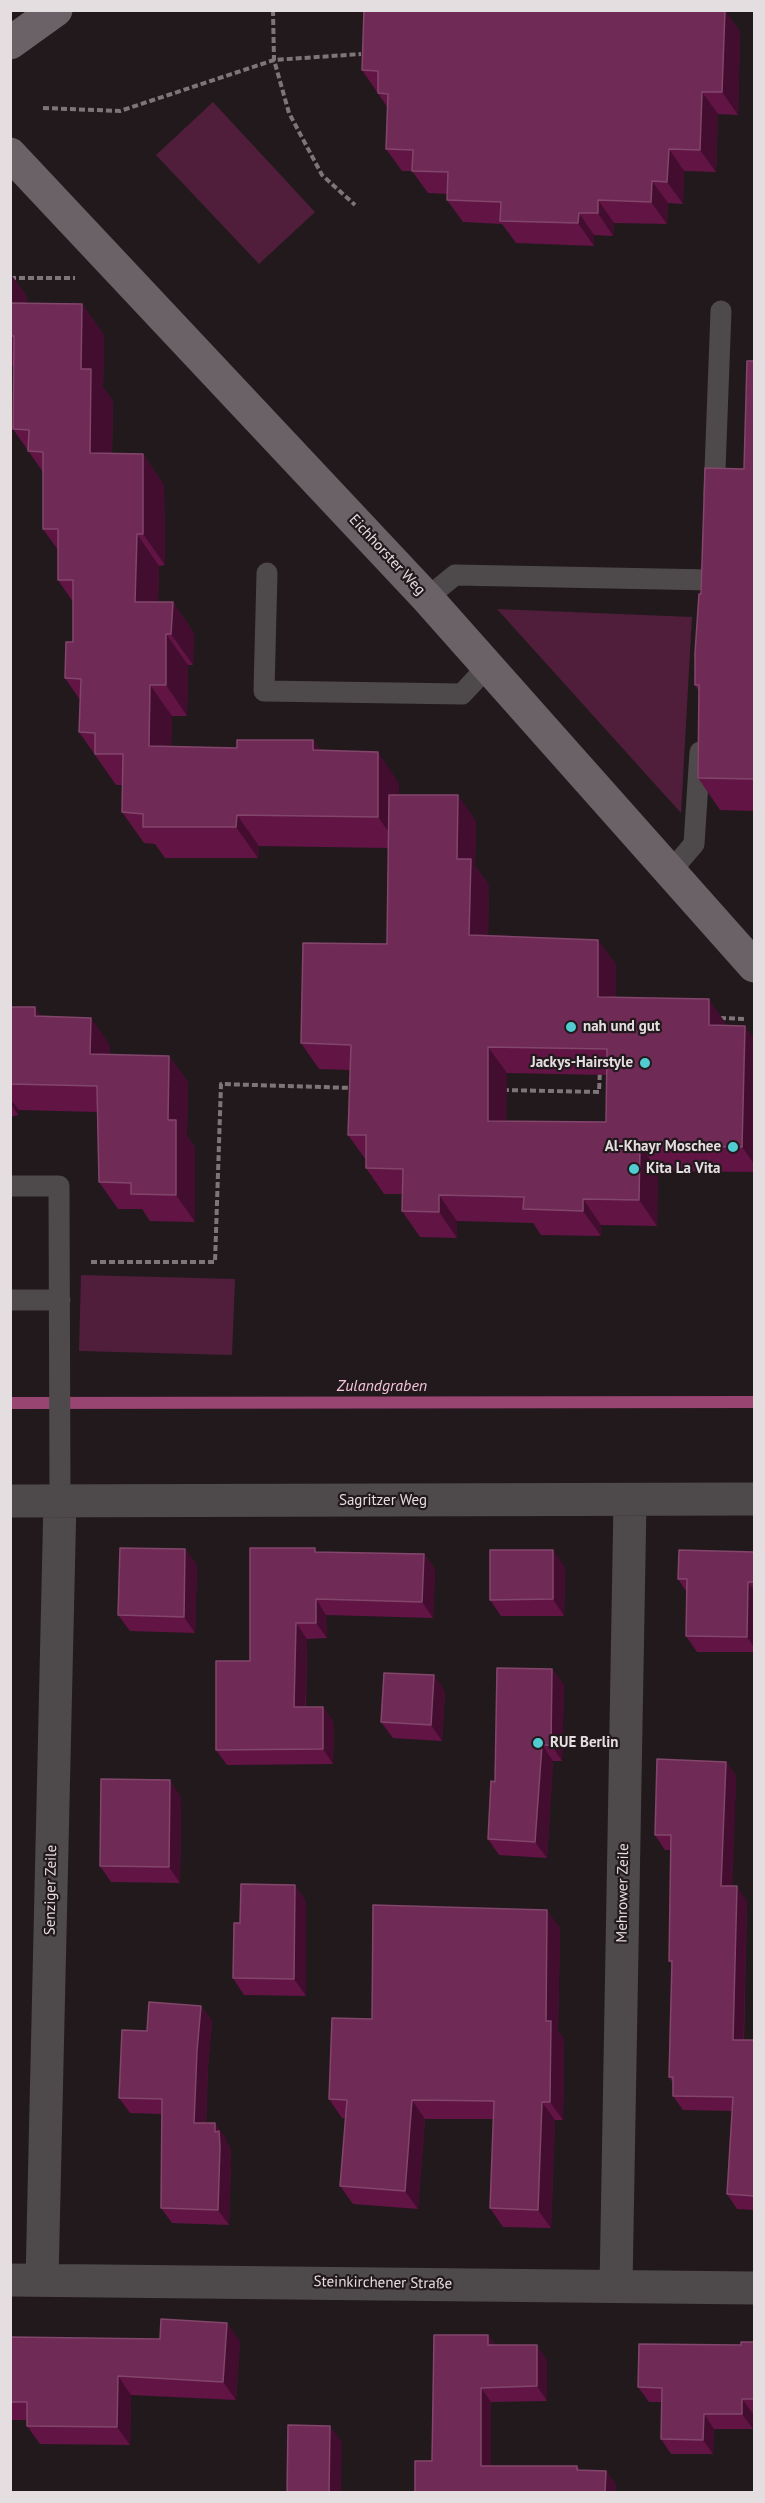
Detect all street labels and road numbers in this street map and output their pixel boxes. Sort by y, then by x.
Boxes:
street label: Eichhorster Weg [345,511,429,599]
street label: Sagritzer Weg [339,1492,427,1510]
street label: Mehrower Zeile [613,1843,633,1943]
street label: Senziger Zeile [41,1845,61,1935]
street label: Steinkirchener Straße [314,2273,452,2293]

